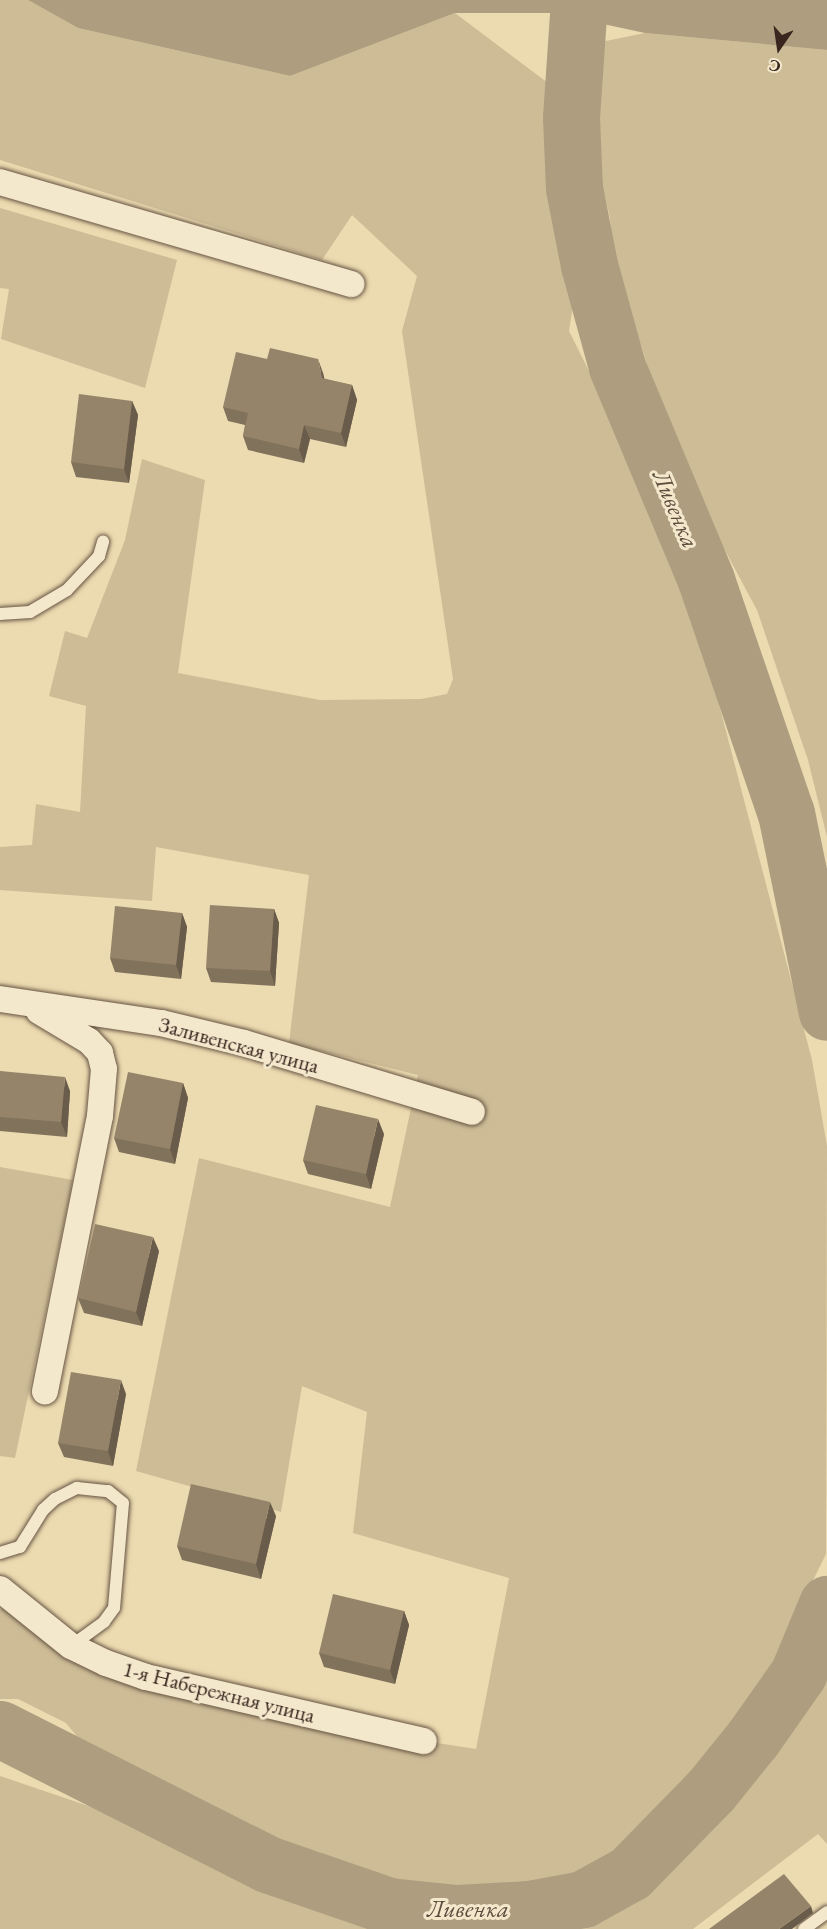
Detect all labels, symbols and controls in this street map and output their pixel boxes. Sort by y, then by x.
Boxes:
north arrow [749,18,809,78]
text: С [767,55,783,78]
water label: Ливенка [647,466,705,552]
street label: Заливенская улица [156,1011,322,1079]
street label: 1-я Набережная улица [120,1655,318,1729]
water label: Ливенка [427,1895,509,1923]

